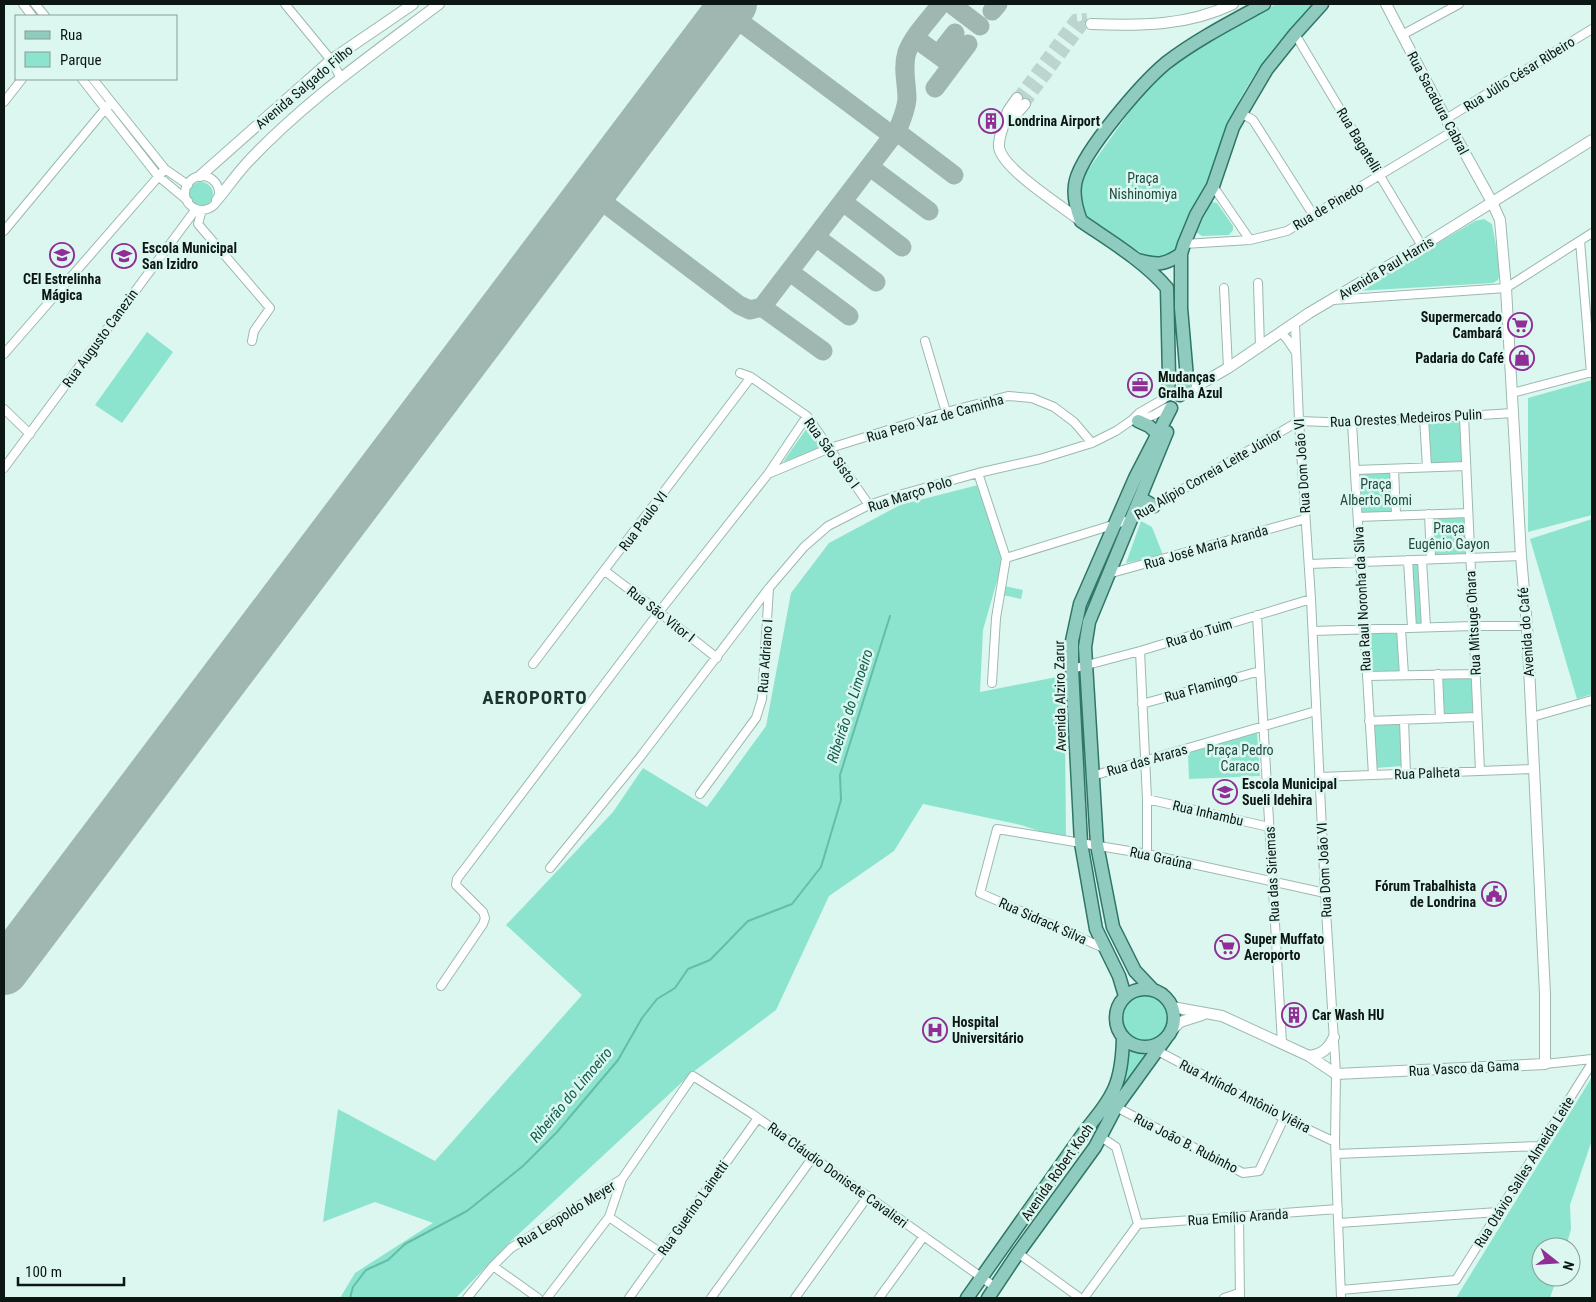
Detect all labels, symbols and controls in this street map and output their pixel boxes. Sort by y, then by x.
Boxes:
legend [15,15,178,80]
text: Rua [60,26,82,44]
street label: Rua Júlio César Ribeiro [1461,33,1577,115]
street label: Avenida Salgado Filho [252,42,356,132]
street label: Rua Sacadura Cabral [1404,49,1472,157]
text: Parque [60,51,102,69]
street label: Rua Bagatelli [1333,105,1385,175]
building icon: Londrina Airport [978,108,1004,134]
place label: Londrina Airport [1008,113,1100,129]
park label: Praça Nishinomiya [1109,170,1177,202]
street label: Rua de Pinedo [1290,179,1366,233]
street label: Avenida Paul Harris [1336,233,1436,303]
place label: Escola Municipal San Izidro [142,240,237,272]
school or university icon: CEI Estrelinha Mágica [49,242,75,268]
school or university icon: Escola Municipal San Izidro [111,243,137,269]
place label: CEI Estrelinha Mágica [23,271,101,303]
street label: Rua Augusto Canezin [59,286,141,390]
place label: Supermercado Cambará [1421,309,1502,341]
supermarket icon: Supermercado Cambará [1507,312,1533,338]
shop icon: Padaria do Café [1509,345,1535,371]
place label: Padaria do Café [1415,350,1504,366]
place label: Mudanças Gralha Azul [1158,369,1223,401]
office icon: Mudanças Gralha Azul [1127,372,1153,398]
street label: Rua Pero Vaz de Caminha [865,391,1005,445]
street label: Rua Orestes Medeiros Pulin [1330,406,1482,430]
street label: Rua São Sisto I [801,415,863,491]
street label: Rua Dom João VI [1291,418,1313,514]
street label: Rua Alípio Correia Leite Júnior [1132,425,1284,523]
street label: Rua Março Polo [866,473,954,515]
park label: Praça Alberto Romi [1340,476,1412,508]
street label: Rua Paulo VI [616,488,670,554]
park label: Praça Eugênio Gayon [1408,520,1490,552]
street label: Rua José Maria Aranda [1142,522,1270,572]
street label: Rua Raul Noronha da Silva [1350,526,1374,672]
street label: Rua Mitsuge Ohara [1462,570,1484,676]
street label: Rua São Vitor I [624,583,698,645]
street label: Avenida do Café [1515,586,1537,677]
street label: Rua do Tuim [1164,615,1234,651]
street label: Rua Adriano I [754,619,776,693]
street label: Avenida Alziro Zarur [1051,640,1069,752]
water label: Ribeirão do Limoeiro [823,647,877,765]
street label: Rua Flamingo [1163,669,1239,705]
district label: AEROPORTO [482,686,588,709]
street label: Rua das Araras [1105,741,1189,779]
park label: Praça Pedro Caraco [1206,742,1274,774]
street label: Rua Palheta [1394,764,1460,782]
place label: Escola Municipal Sueli Idehira [1242,776,1337,808]
school or university icon: Escola Municipal Sueli Idehira [1212,779,1238,805]
street label: Rua Inhambu [1171,797,1245,829]
street label: Rua Dom João VI [1314,822,1334,918]
street label: Rua das Siriemas [1262,826,1282,922]
street label: Rua Graúna [1128,844,1194,872]
place label: Fórum Trabalhista de Londrina [1375,878,1476,910]
public building icon: Fórum Trabalhista de Londrina [1481,881,1507,907]
street label: Rua Sidrack Silva [997,894,1089,948]
place label: Super Muffato Aeroporto [1244,931,1324,963]
supermarket icon: Super Muffato Aeroporto [1214,934,1240,960]
building icon: Car Wash HU [1281,1002,1307,1028]
place label: Car Wash HU [1312,1007,1384,1023]
place label: Hospital Universitário [952,1014,1024,1046]
hospital icon: Hospital Universitário [922,1017,948,1043]
water label: Ribeirão do Limoeiro [526,1044,616,1146]
street label: Rua Arlíndo Antônio Viêira [1177,1056,1313,1136]
street label: Rua Vasco da Gama [1408,1057,1520,1079]
street label: Rua Otávio Salles Almeida Leite [1471,1093,1577,1250]
street label: Rua João B. Rubinho [1131,1110,1241,1176]
street label: Rua Cláudio Donisete Cavalieri [765,1119,911,1231]
street label: Avenida Robert Koch [1018,1120,1096,1224]
street label: Rua Guerino Lainetti [654,1158,732,1258]
street label: Rua Leopoldo Meyer [514,1177,618,1251]
street label: Rua Emílio Aranda [1187,1206,1289,1228]
north arrow [1531,1237,1581,1287]
scale bar [18,1254,124,1286]
text: N [1560,1259,1577,1272]
text: 100 m [25,1263,62,1281]

